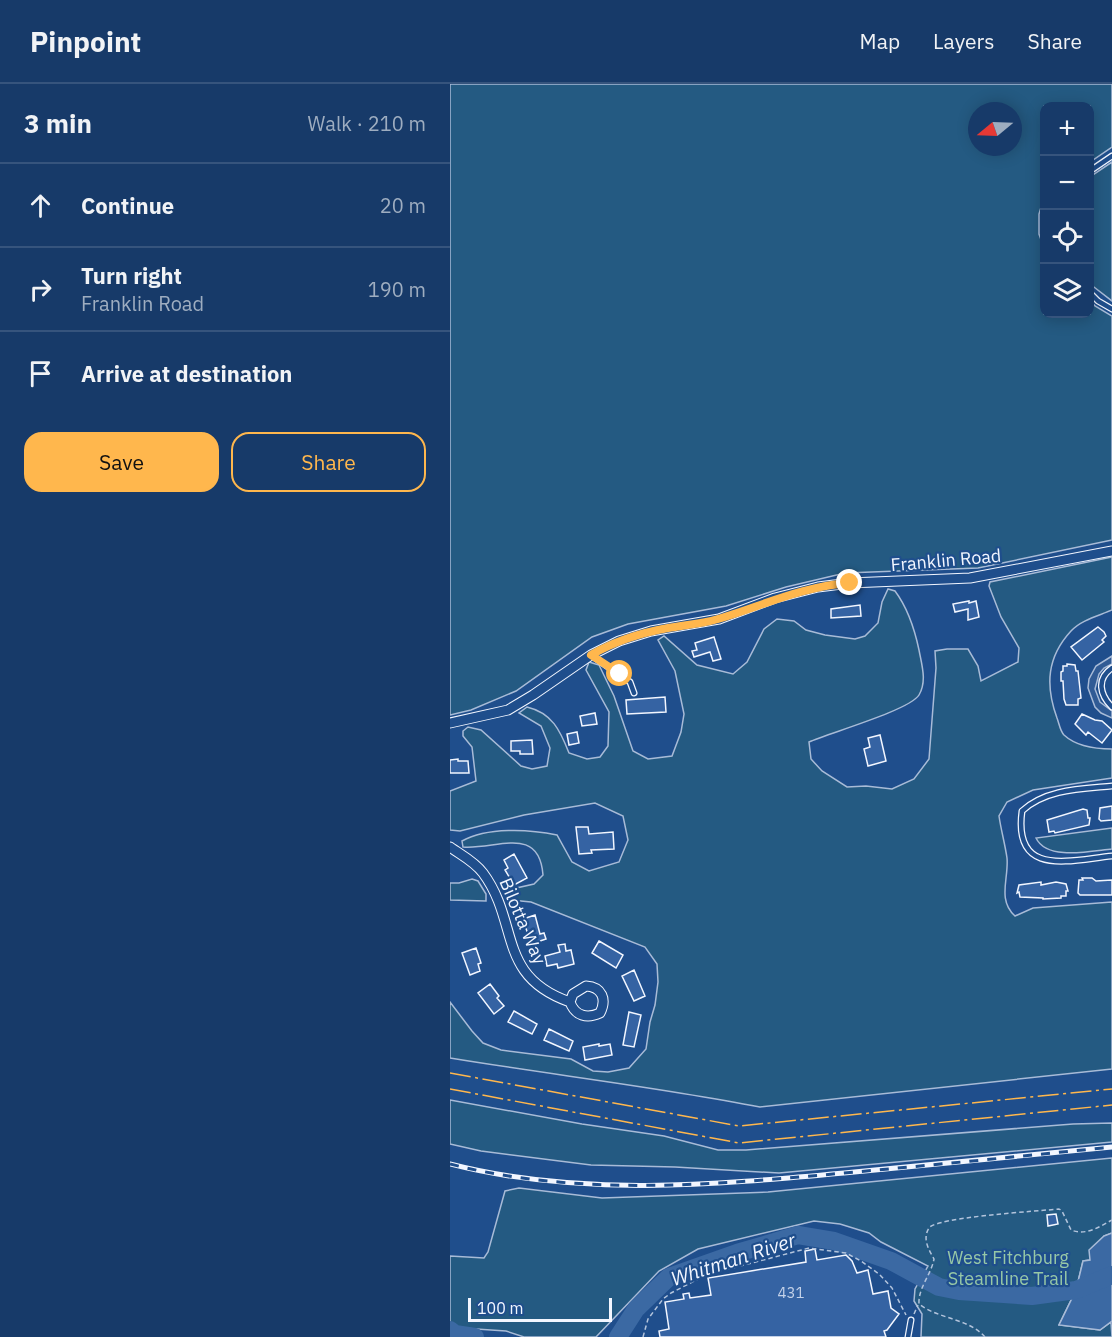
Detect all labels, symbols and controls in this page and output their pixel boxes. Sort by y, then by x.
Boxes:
text: Pinpoint [30,23,141,60]
text: Map [860,27,900,55]
text: Layers [933,27,995,55]
text: Share [1028,27,1082,55]
north arrow [968,102,1022,156]
map controls [1040,102,1094,318]
button: + [1040,102,1094,156]
text: 3 min [24,106,92,140]
text: Walk · 210 m [308,110,426,137]
button: − [1040,156,1094,210]
icon: ahead [24,189,57,222]
text: Continue [81,191,174,220]
text: 20 m [380,192,426,219]
button: locate [1040,210,1094,264]
text: Turn right [81,261,182,290]
button: layers [1040,264,1094,318]
icon: right [24,273,57,306]
text: 190 m [368,276,426,303]
text: Franklin Road [81,290,204,317]
icon: arrive [24,357,57,390]
text: Arrive at destination [81,359,292,388]
button: Save [24,432,219,492]
button: Share [231,432,426,492]
street label: Franklin Road [890,544,1002,576]
route end [836,569,862,595]
route start [606,660,632,686]
street label: Bilotta Way [494,874,552,968]
water label: Whitman River [667,1226,800,1292]
park label: West Fitchburg Steamline Trail [947,1246,1069,1290]
house number: 431 [777,1283,805,1302]
scale bar [468,1295,612,1322]
text: 100 m [477,1298,524,1318]

